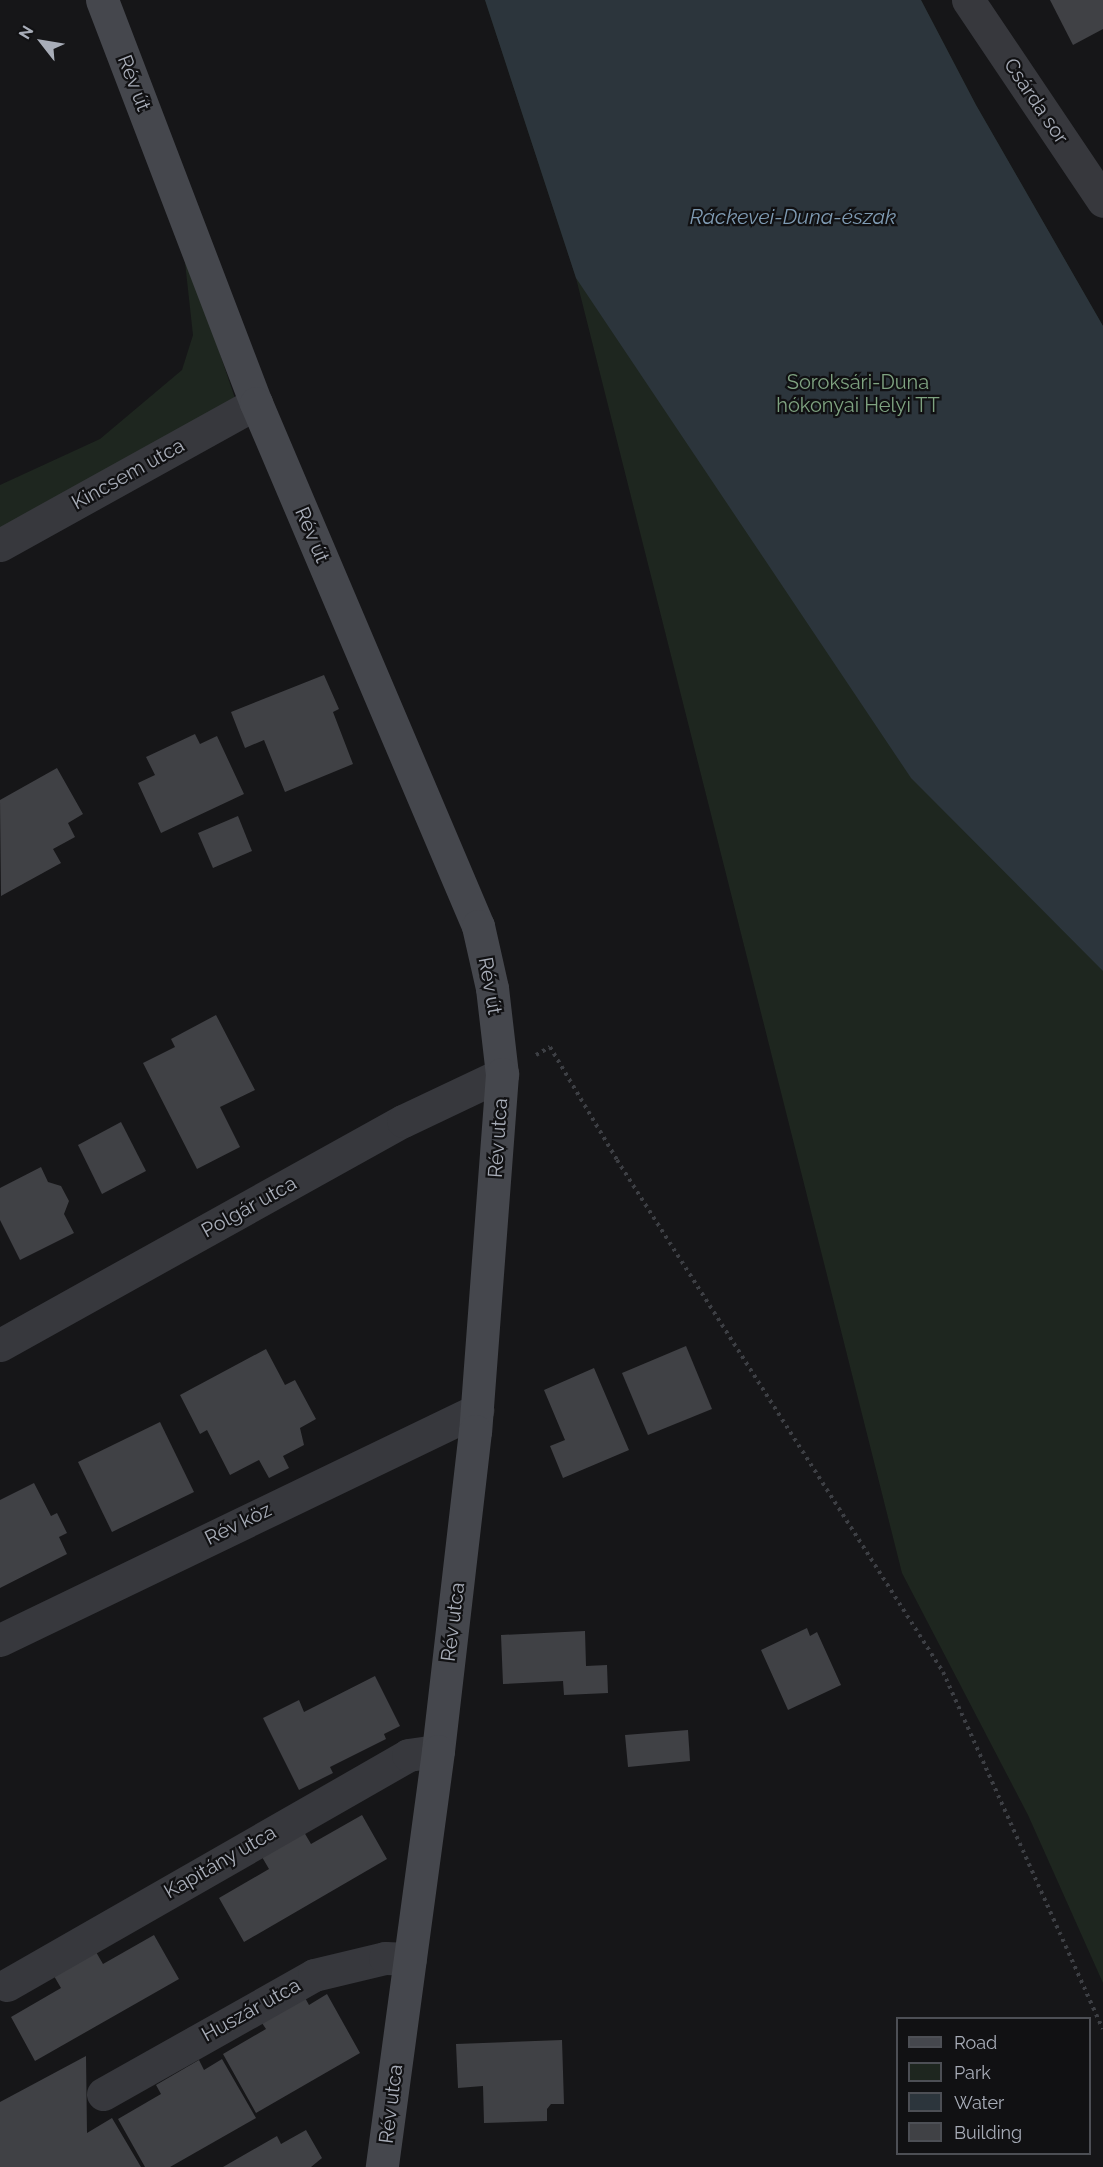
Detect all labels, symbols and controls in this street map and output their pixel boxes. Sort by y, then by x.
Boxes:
north arrow [12,12,72,72]
text: N [15,22,37,43]
street label: Rév út [112,51,156,115]
street label: Csárda sor [999,54,1073,148]
water label: Ráckevei-Duna-észak [690,204,896,230]
park label: Soroksári-Duna hókonyai Helyi TT [776,370,940,417]
street label: Kincsem utca [68,433,188,515]
street label: Rév út [290,503,334,567]
street label: Rév út [473,955,507,1017]
street label: Rév utca [483,1097,513,1179]
street label: Polgár utca [197,1171,301,1243]
street label: Rév köz [201,1498,275,1550]
street label: Rév utca [436,1581,470,1663]
street label: Kapitány utca [160,1820,280,1904]
street label: Huszár utca [197,1973,305,2047]
legend [896,2017,1091,2155]
text: Road [954,2032,997,2053]
text: Park [954,2062,991,2083]
street label: Rév utca [374,2063,408,2145]
text: Water [954,2092,1004,2113]
text: Building [954,2122,1022,2143]

